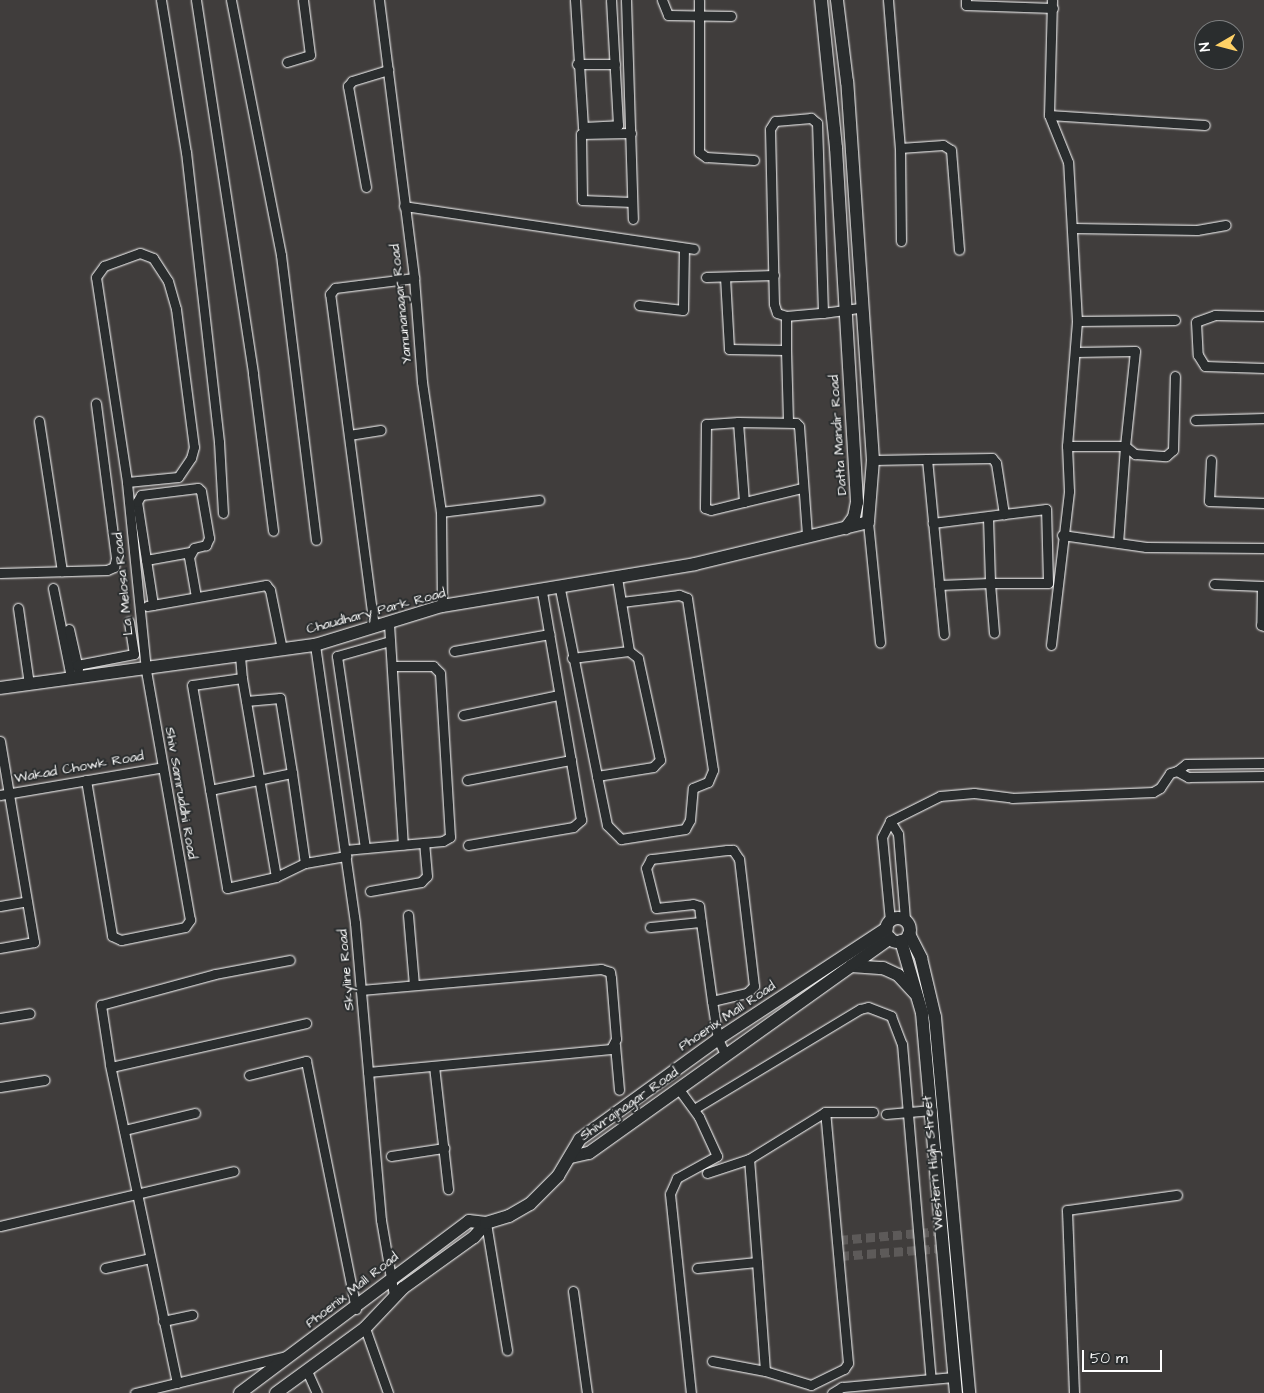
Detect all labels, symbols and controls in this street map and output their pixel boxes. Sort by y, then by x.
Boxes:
north arrow [1194,20,1244,70]
text: N [1195,41,1216,53]
street label: Yamunanagar Road [386,243,416,365]
street label: Datta Mandir Road [825,374,851,496]
street label: La Melosa Road [109,532,137,636]
street label: Chaudhary Park Road [305,584,447,638]
street label: Shiv Samruddhi Road [161,726,201,860]
street label: Wakad Chowk Road [13,747,145,787]
street label: Skyline Road [334,928,358,1012]
street label: Phoenix Mall Road [675,977,779,1055]
street label: Shivrajnagar Road [576,1064,682,1144]
street label: Western High Street [919,1095,947,1231]
street label: Phoenix Mall Road [302,1248,402,1332]
scale bar [1084,1340,1164,1372]
text: 50 m [1090,1348,1128,1369]

